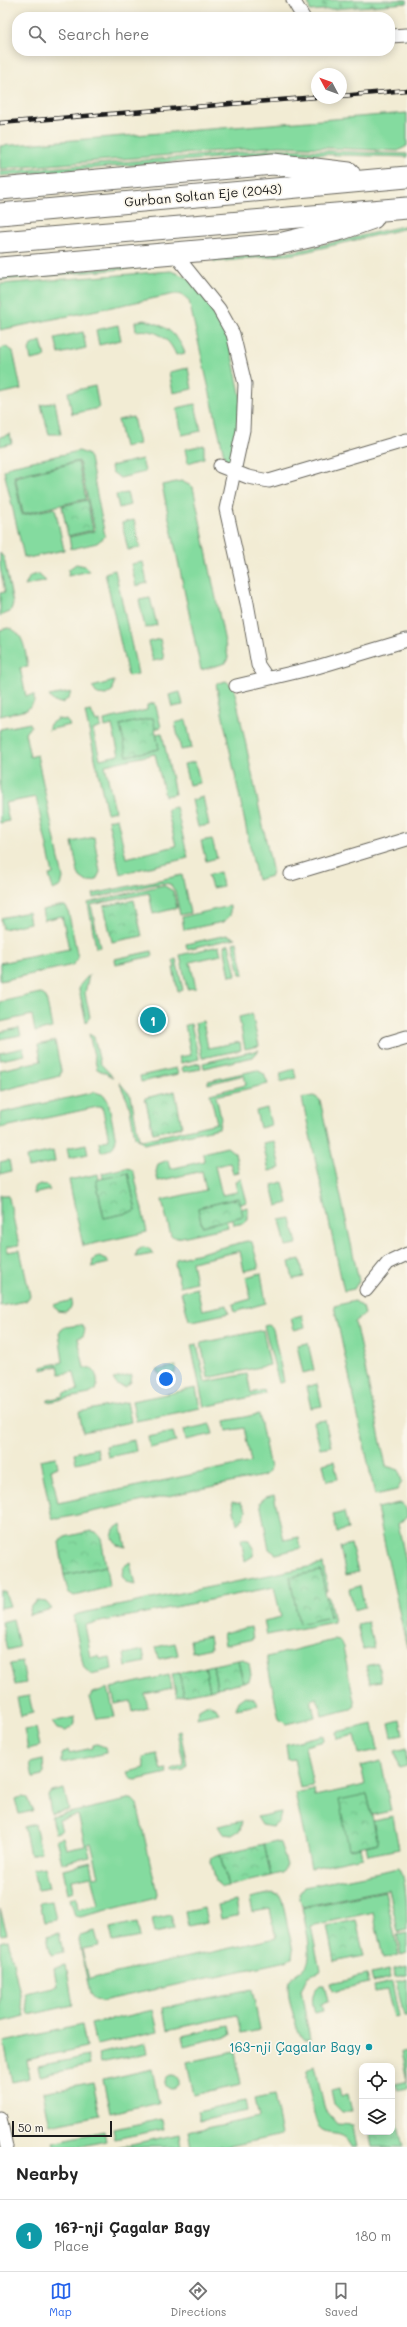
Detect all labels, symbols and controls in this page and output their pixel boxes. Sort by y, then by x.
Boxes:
search box [12,12,395,56]
icon: search [26,23,48,45]
text: Search here [58,24,149,44]
north arrow [311,68,347,104]
street label: Gurban Soltan Eje (2043) [124,179,282,210]
pin: 1 [140,1005,166,1035]
your location [156,1369,176,1389]
place label: 163-nji Çagalar Bagy [229,2038,361,2055]
marker: 163-nji Çagalar Bagy [364,2042,374,2052]
map controls [359,2063,395,2135]
button: locate [359,2063,395,2099]
button: layers [359,2099,395,2135]
scale bar [12,2119,112,2138]
text: 50 m [18,2120,44,2135]
text: Nearby [16,2162,78,2184]
text: 167-nji Çagalar Bagy [54,2217,210,2237]
text: 1 [26,2227,32,2244]
text: 180 m [355,2227,391,2244]
text: Place [54,2237,89,2254]
tab: Map [49,2280,72,2319]
tab: Directions [170,2280,226,2319]
tab: Saved [325,2280,358,2319]

